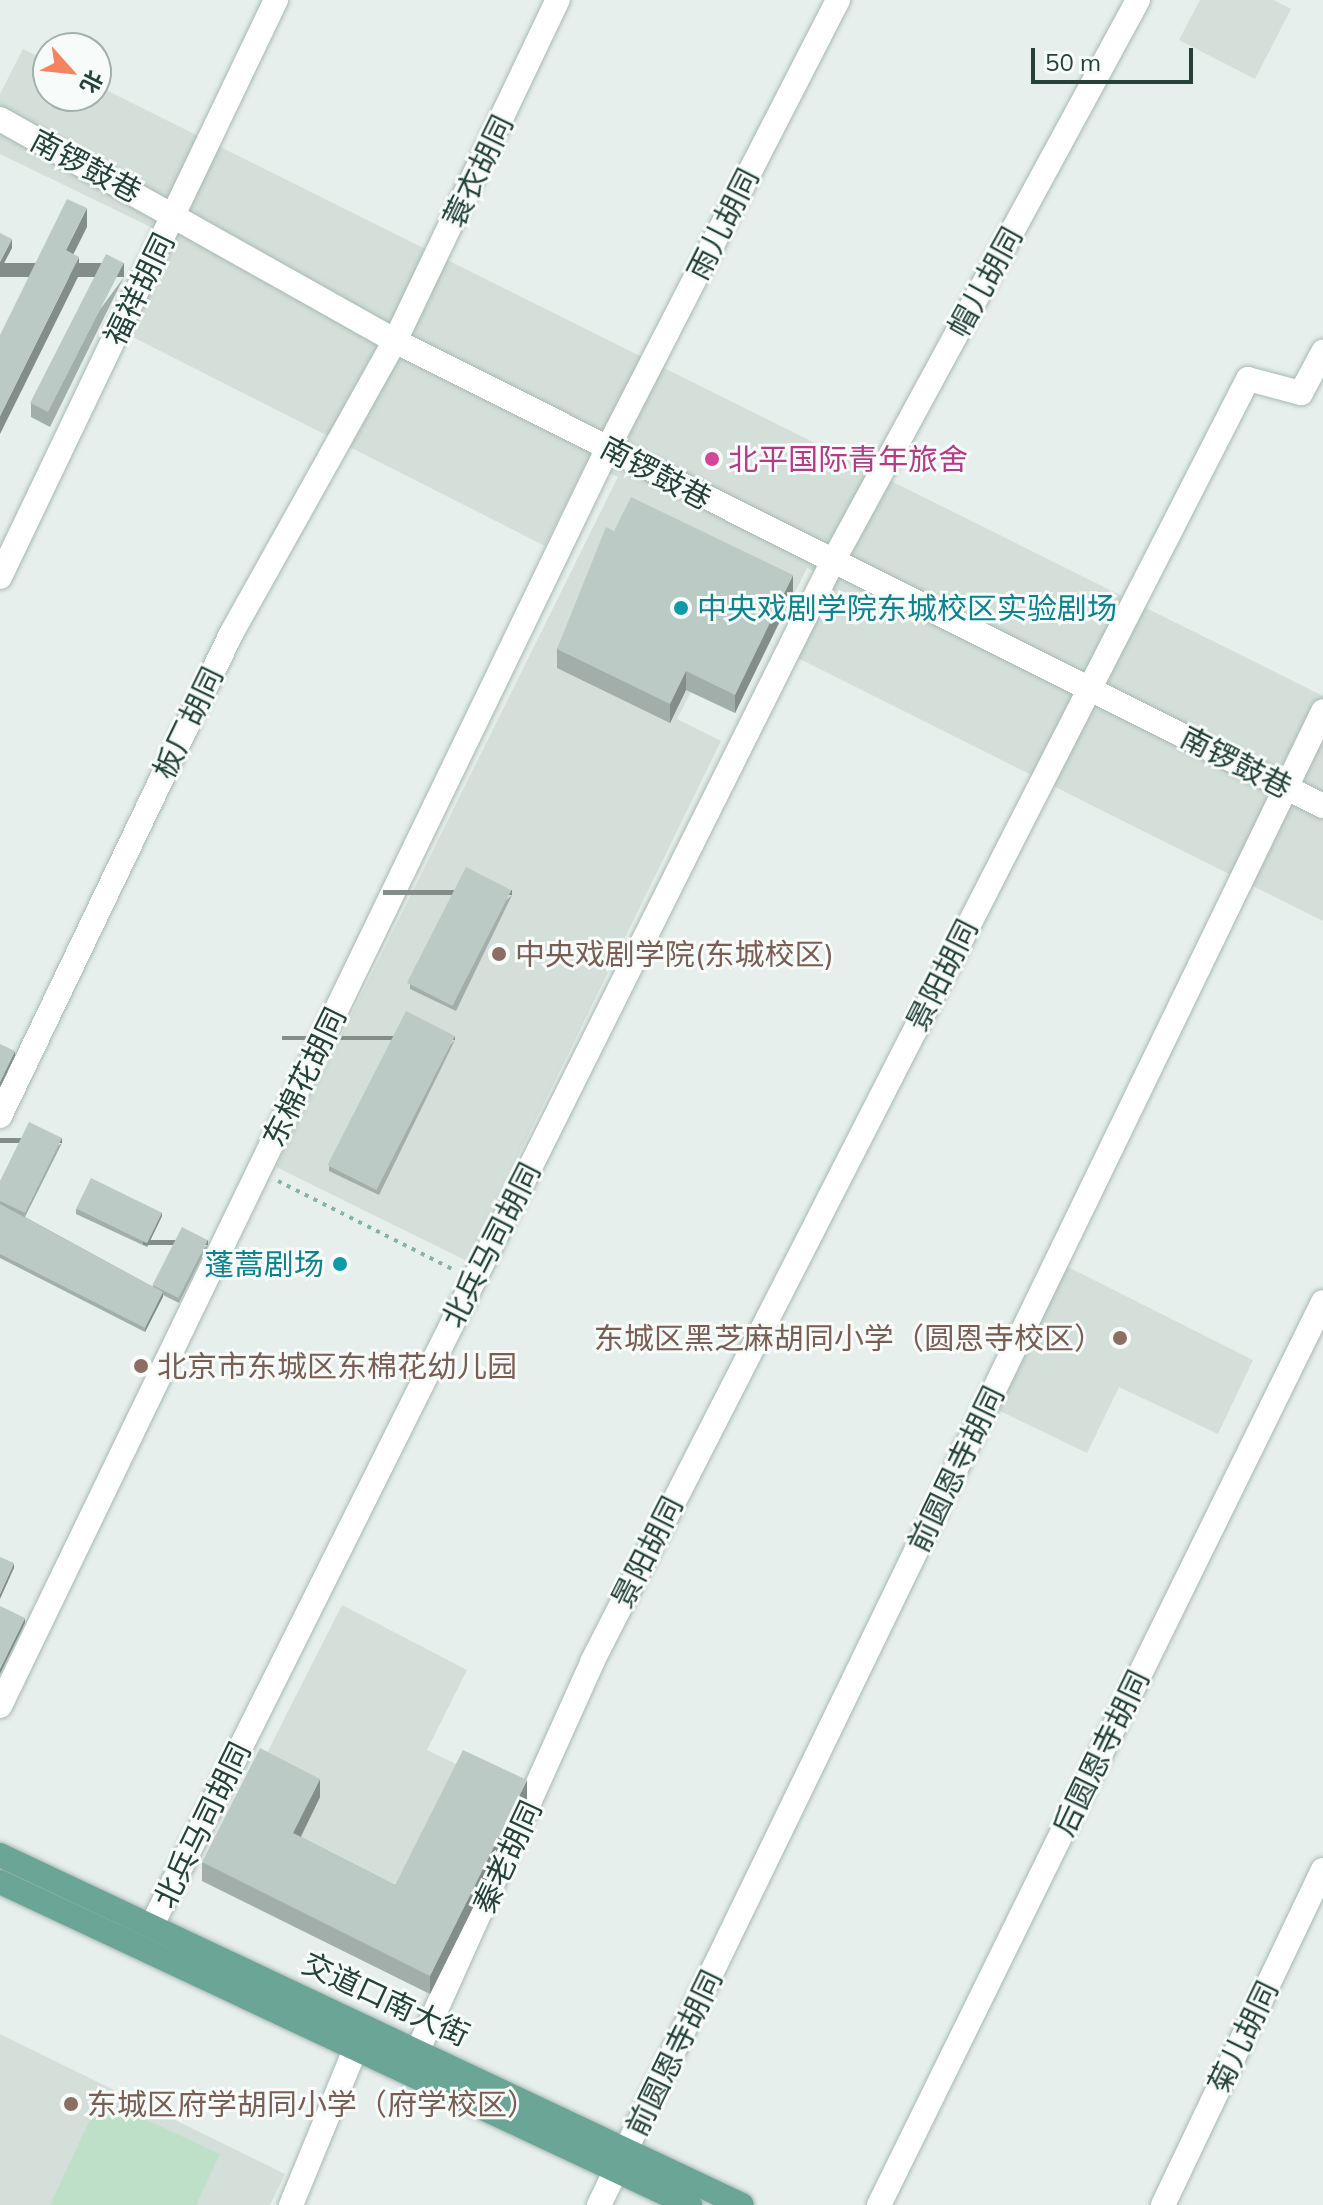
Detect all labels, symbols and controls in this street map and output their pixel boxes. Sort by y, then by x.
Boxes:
north arrow [32,32,112,112]
scale bar [1035,32,1197,82]
text: 50 m [1045,47,1101,77]
text: 北 [74,66,109,98]
street label: 蓑衣胡同 [436,109,520,233]
street label: 南锣鼓巷 [25,122,147,210]
street label: 雨儿胡同 [680,162,766,286]
street label: 帽儿胡同 [940,221,1030,343]
street label: 福祥胡同 [97,227,181,351]
street label: 南锣鼓巷 [595,429,717,517]
place label: 北平国际青年旅舍 [728,441,968,477]
marker: 北平国际青年旅舍 [703,450,721,468]
place label: 中央戏剧学院东城校区实验剧场 [697,590,1117,626]
marker: 中央戏剧学院东城校区实验剧场 [672,599,690,617]
street label: 板厂胡同 [146,661,230,785]
street label: 南锣鼓巷 [1174,719,1298,805]
street label: 景阳胡同 [899,913,985,1037]
place label: 中央戏剧学院(东城校区) [515,936,834,972]
marker: 中央戏剧学院(东城校区) [490,945,508,963]
street label: 东棉花胡同 [255,1002,353,1152]
street label: 北兵马司胡同 [434,1157,548,1333]
place label: 蓬蒿剧场 [204,1246,324,1282]
marker: 蓬蒿剧场 [331,1255,349,1273]
place label: 东城区黑芝麻胡同小学（圆恩寺校区） [594,1320,1104,1356]
marker: 东城区黑芝麻胡同小学（圆恩寺校区） [1111,1329,1129,1347]
place label: 北京市东城区东棉花幼儿园 [157,1348,517,1384]
marker: 北京市东城区东棉花幼儿园 [132,1357,150,1375]
street label: 前圆恩寺胡同 [900,1380,1012,1558]
street label: 景阳胡同 [604,1490,690,1614]
street label: 后圆恩寺胡同 [1045,1664,1157,1842]
street label: 北兵马司胡同 [146,1736,258,1914]
street label: 秦老胡同 [465,1795,549,1919]
street label: 交道口南大街 [297,1945,475,2053]
street label: 前圆恩寺胡同 [618,1964,730,2142]
street label: 菊儿胡同 [1201,1975,1285,2099]
place label: 东城区府学胡同小学（府学校区） [87,2086,537,2122]
marker: 东城区府学胡同小学（府学校区） [62,2095,80,2113]

